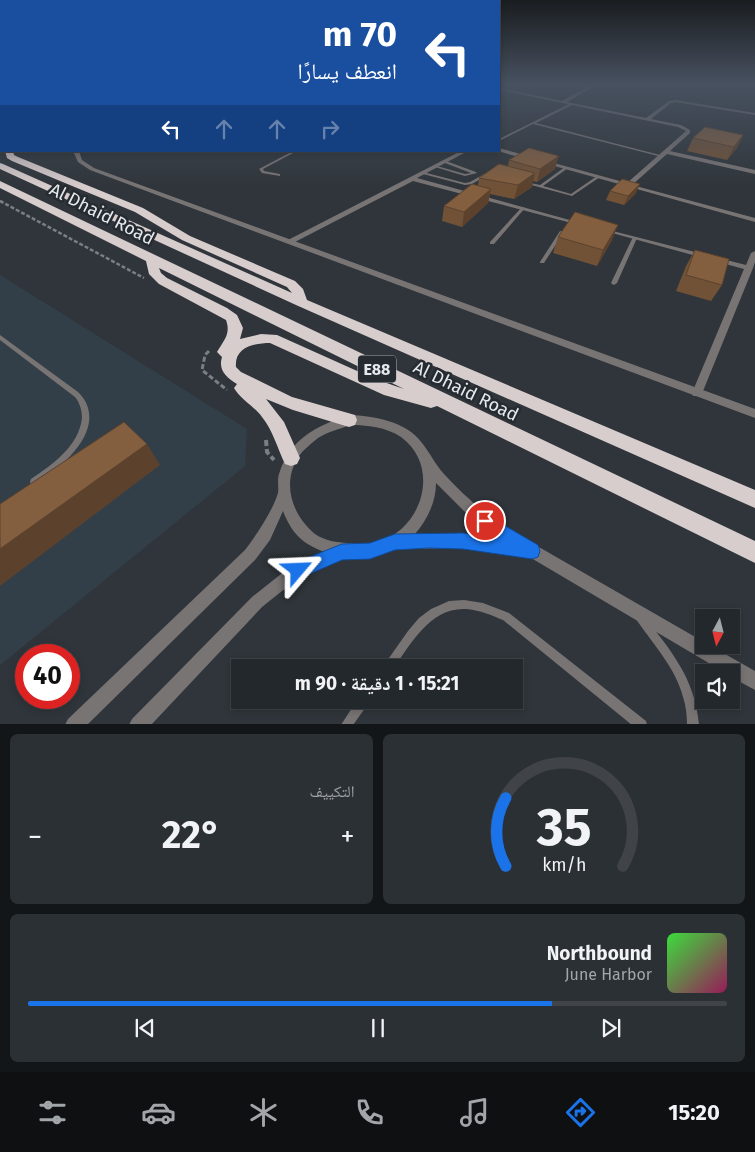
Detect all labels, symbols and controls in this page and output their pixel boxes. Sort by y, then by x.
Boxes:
text: 70 m [323,13,397,55]
icon: left [415,20,480,85]
text: انعطف يسارًا [298,58,397,85]
icon: left [157,115,185,143]
icon: ahead [210,115,238,143]
icon: ahead [263,115,291,143]
icon: right [316,115,344,143]
street label: Al Dhaid Road [46,178,158,250]
road number: E88 [358,356,396,382]
street label: Al Dhaid Road [410,356,522,426]
pin [464,500,506,542]
icon: arrive [471,507,499,535]
position arrow [271,543,323,595]
north arrow [695,609,740,654]
map controls [695,609,740,709]
speed limit sign: 40 [15,644,80,709]
button: sound [695,664,740,709]
text: 15:21 · 1 دقيقة · 90 m [295,672,459,695]
text: التكييف [310,782,355,801]
text: 35 [535,796,591,859]
text: 22° [162,812,221,858]
text: − [28,820,42,853]
text: + [341,820,355,853]
text: km/h [542,854,586,876]
text: Northbound [547,942,652,965]
text: June Harbor [565,965,652,984]
icon: previous [131,1014,159,1042]
icon: pause [364,1014,392,1042]
icon: next [597,1014,625,1042]
icon: filters [35,1095,70,1130]
icon: car [141,1095,176,1130]
icon: climate [246,1095,281,1130]
icon: phone [352,1095,387,1130]
icon: music [457,1095,492,1130]
icon: directions [563,1095,598,1130]
text: 15:20 [668,1099,720,1126]

